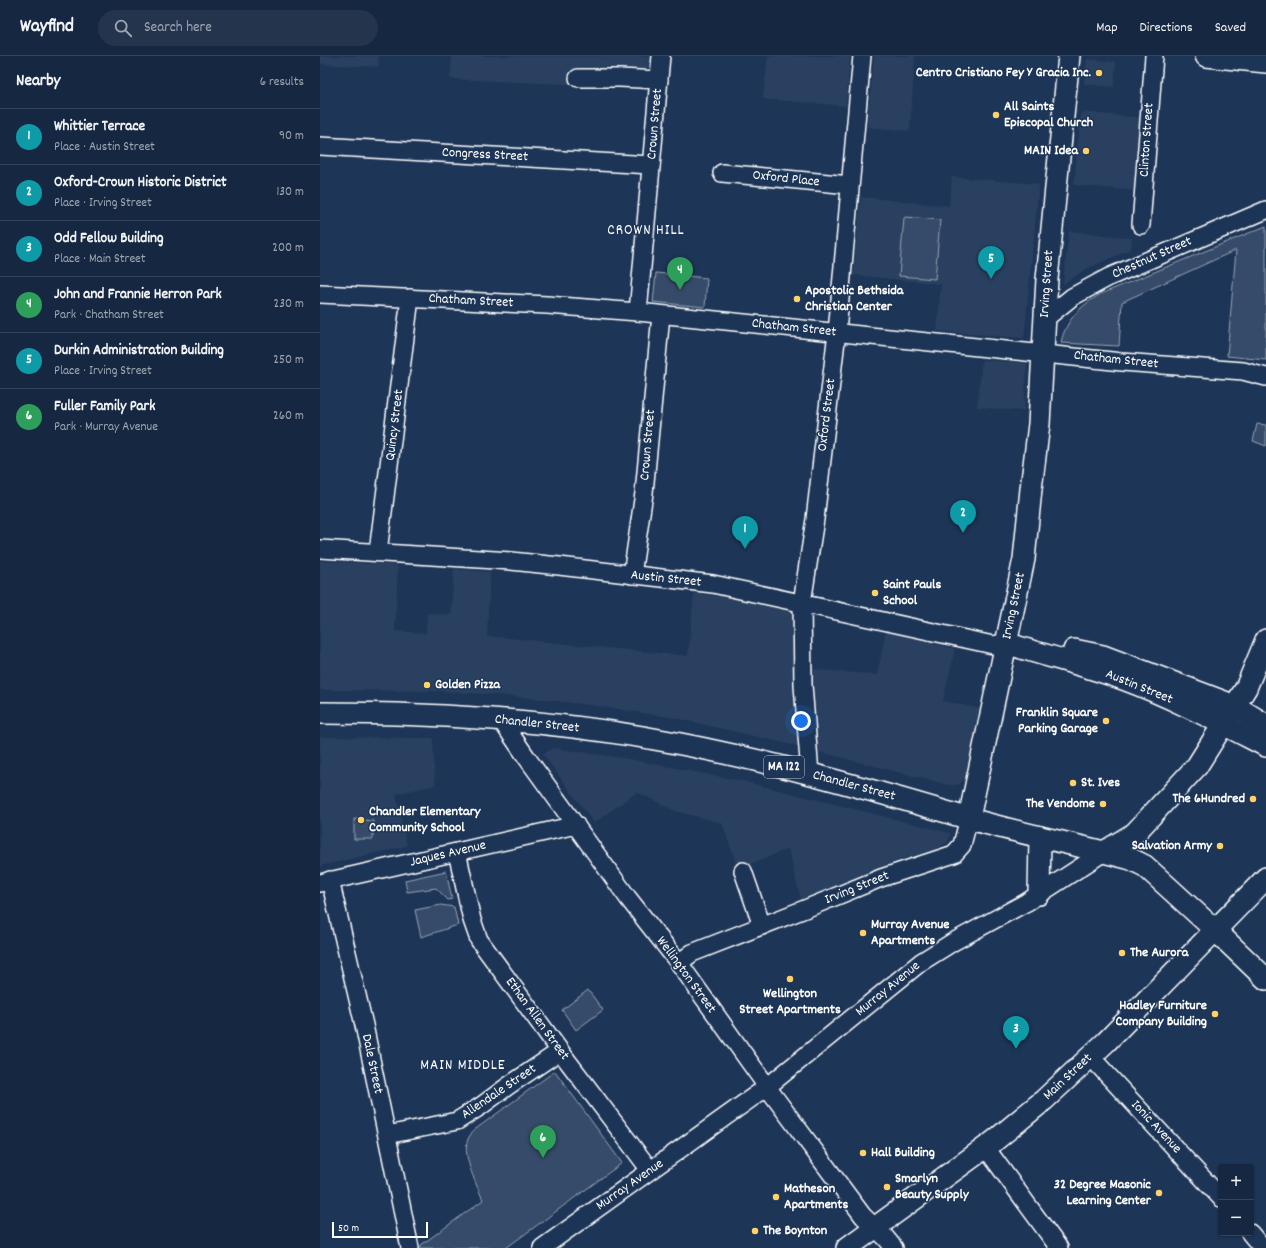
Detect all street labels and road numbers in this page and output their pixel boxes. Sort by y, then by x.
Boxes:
street label: Crown Street [642,88,668,160]
street label: Clinton Street [1134,102,1160,178]
street label: Congress Street [441,143,529,167]
street label: Oxford Place [751,166,821,192]
street label: Chestnut Street [1109,231,1195,285]
street label: Irving Street [1035,250,1059,318]
street label: Chatham Street [428,289,514,313]
street label: Chatham Street [751,314,837,342]
street label: Chatham Street [1073,346,1159,374]
street label: Oxford Street [813,377,841,453]
street label: Quincy Street [381,388,409,462]
street label: Crown Street [635,409,661,481]
street label: Austin Street [630,565,702,593]
street label: Irving Street [997,571,1031,641]
street label: Austin Street [1102,664,1176,710]
street label: Chandler Street [494,710,580,738]
road number: MA 122 [764,756,804,778]
street label: Chandler Street [810,765,898,807]
street label: Jaques Avenue [408,836,488,872]
street label: Irving Street [822,866,892,910]
street label: Wellington Street [651,932,721,1018]
street label: Murray Avenue [851,957,925,1021]
street label: Ethan Allen Street [500,973,574,1065]
street label: Dale Street [356,1032,388,1096]
street label: Main Street [1039,1049,1097,1105]
street label: Allendale Street [457,1059,541,1125]
street label: Ionic Avenue [1126,1096,1186,1158]
street label: Murray Avenue [592,1154,668,1216]

